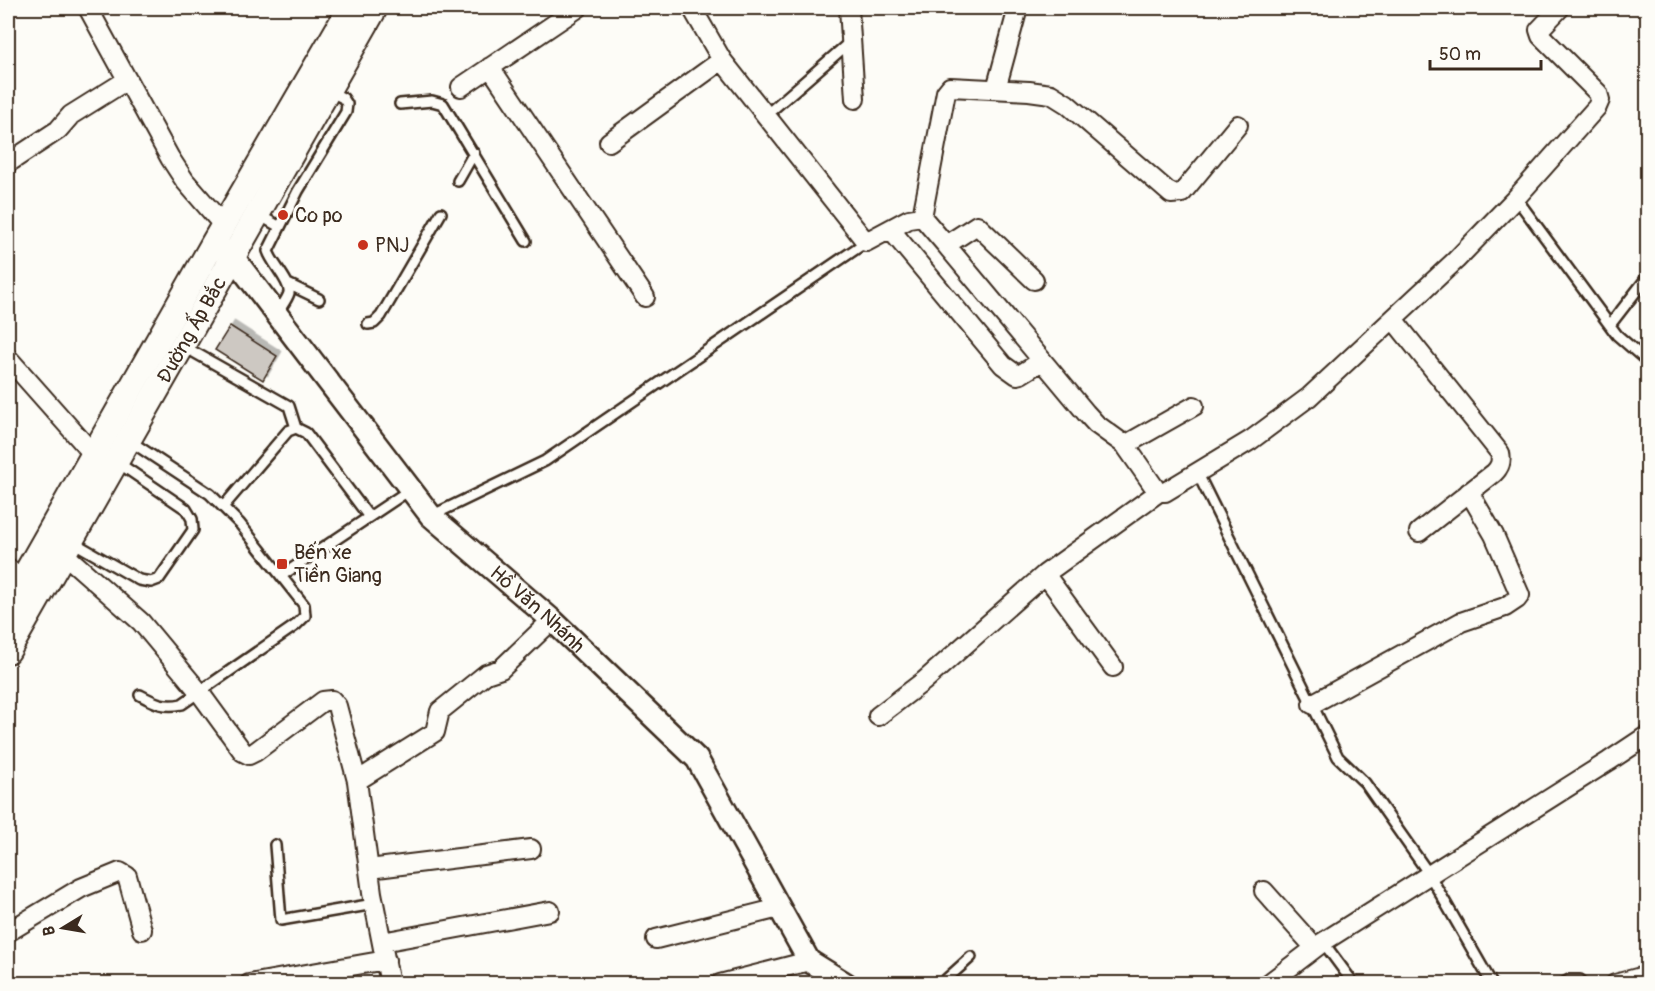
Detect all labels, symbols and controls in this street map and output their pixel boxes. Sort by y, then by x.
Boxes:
scale bar [1430,33,1541,71]
text: 50 m [1439,43,1481,66]
place label: Co po [295,203,343,228]
marker: Co po [276,208,290,222]
place label: PNJ [375,233,409,258]
marker: PNJ [356,238,370,252]
street label: Đường Ấp Bắc [152,272,232,388]
place label: Bến xe Tiền Giang [294,540,382,588]
marker: Bến xe Tiền Giang [275,557,289,571]
street label: Hồ Văn Nhánh [485,560,590,658]
north arrow [33,898,93,958]
text: B [39,924,60,937]

